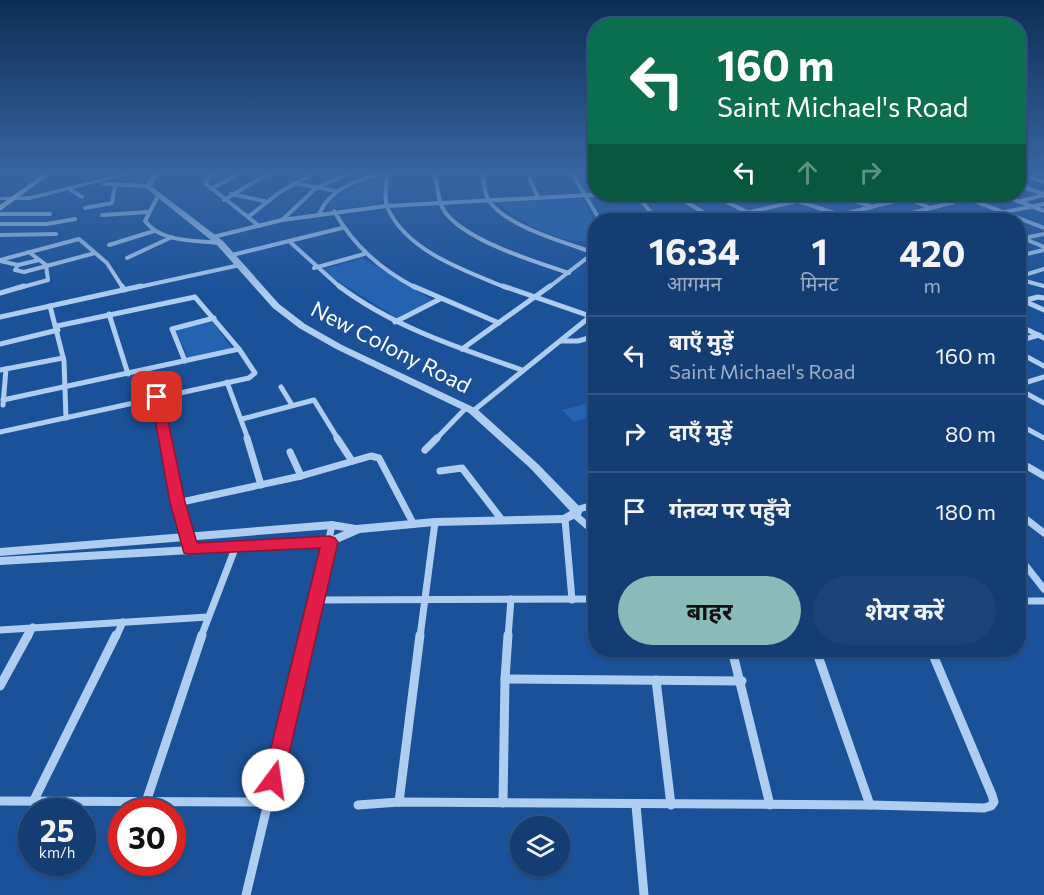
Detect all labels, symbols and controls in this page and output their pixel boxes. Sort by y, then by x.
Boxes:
text: 160 m [717,38,835,90]
icon: left [618,42,696,120]
text: Saint Michael's Road [717,90,968,123]
icon: left [728,156,761,189]
icon: ahead [791,156,824,189]
icon: right [854,156,887,189]
text: 16:34 [649,228,740,272]
text: 1 [811,228,828,272]
text: 420 [899,230,965,274]
text: आगमन [667,271,722,295]
text: मिनट [800,271,839,295]
text: m [924,273,941,297]
street label: New Colony Road [307,295,476,399]
text: बाएँ मुड़ें [669,328,734,355]
icon: left [618,339,651,372]
text: 160 m [935,342,996,369]
text: Saint Michael's Road [669,359,855,383]
pin [131,371,182,422]
icon: arrive [140,380,173,413]
icon: right [618,417,651,450]
text: दाएँ मुड़ें [669,418,732,445]
text: 80 m [945,420,996,447]
icon: arrive [618,495,651,528]
text: गंतव्य पर पहुँचे [669,496,791,523]
text: 180 m [935,498,996,525]
button: बाहर [618,576,801,645]
button: शेयर करें [813,576,996,645]
position arrow [241,748,305,812]
speed limit sign: 30 [108,798,186,876]
text: 25 [40,811,74,848]
map controls [510,816,570,876]
button: layers [510,816,570,876]
text: km/h [39,843,75,861]

